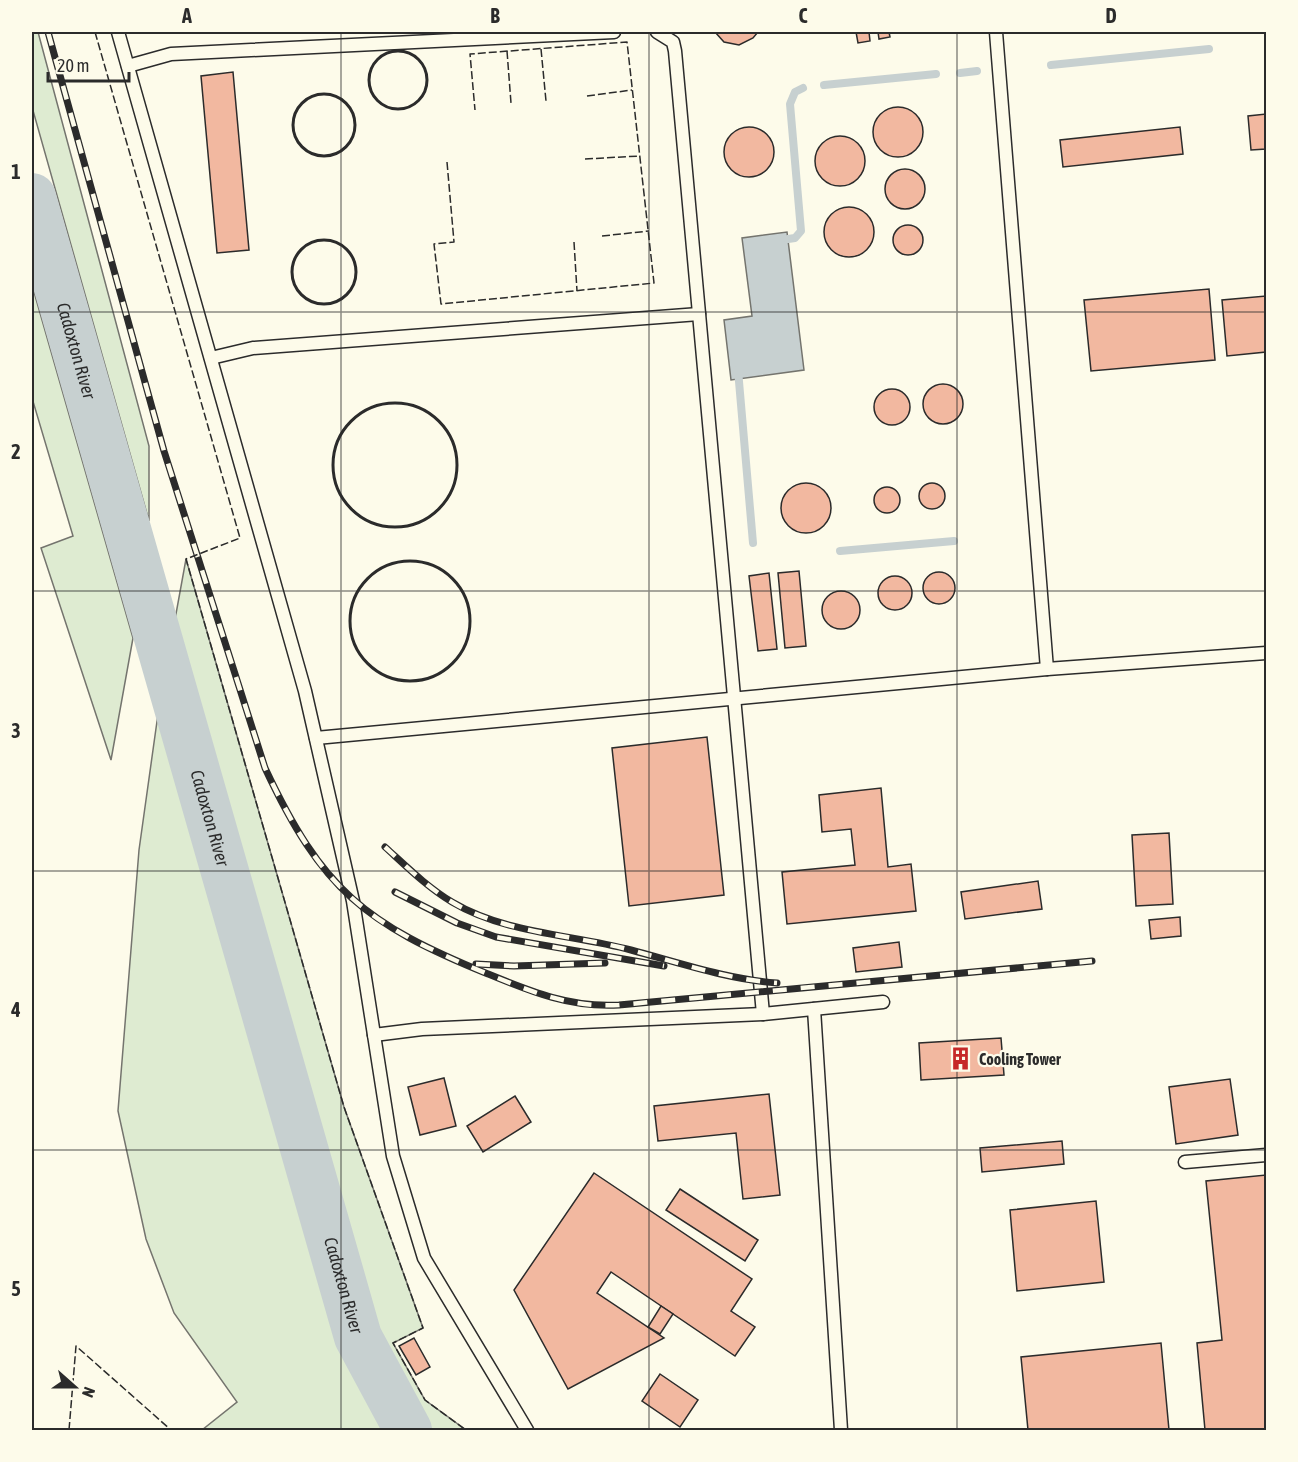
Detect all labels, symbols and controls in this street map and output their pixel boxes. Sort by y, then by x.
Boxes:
text: A [181,4,192,27]
text: B [490,4,500,27]
text: C [799,4,808,27]
text: D [1105,4,1117,27]
scale bar [48,45,129,83]
text: 20 m [57,55,89,76]
text: 1 [11,160,21,183]
water label: Cadoxton River [53,300,100,402]
text: 2 [11,440,21,463]
text: 3 [11,719,21,742]
water label: Cadoxton River [186,767,234,869]
text: 4 [10,998,21,1021]
building icon: Cooling Tower [948,1046,974,1072]
place label: Cooling Tower [979,1050,1061,1068]
water label: Cadoxton River [320,1235,368,1336]
text: 5 [11,1277,21,1300]
north arrow [45,1357,105,1417]
text: N [79,1385,99,1400]

